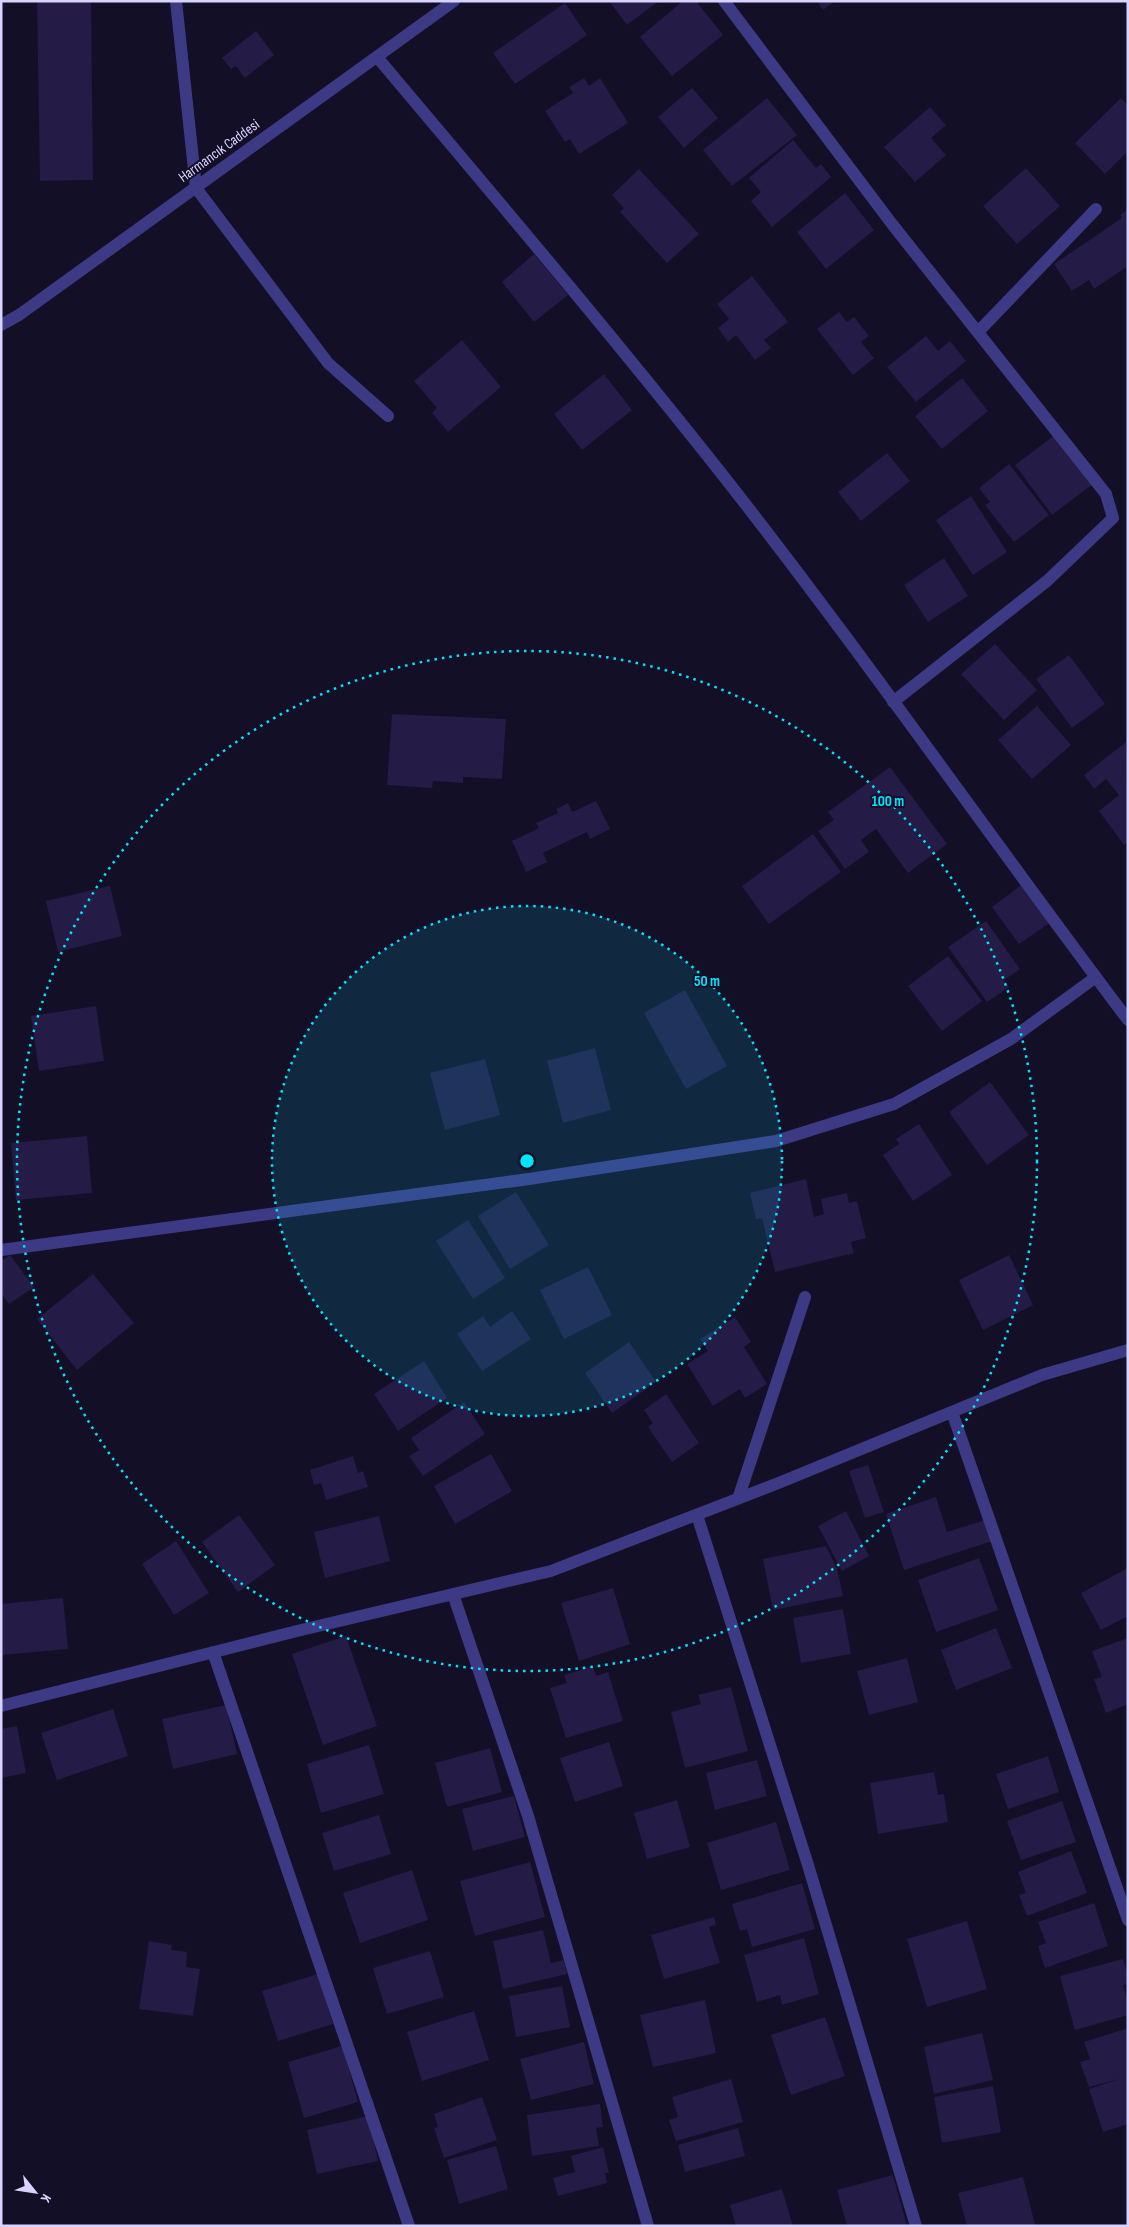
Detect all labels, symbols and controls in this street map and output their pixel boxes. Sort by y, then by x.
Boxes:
street label: Harmancık Caddesi [175,115,264,187]
text: 100 m [872,792,904,811]
text: 50 m [694,972,720,991]
centre of rings [518,1152,536,1170]
north arrow [10,2167,60,2217]
text: K [37,2191,55,2206]

